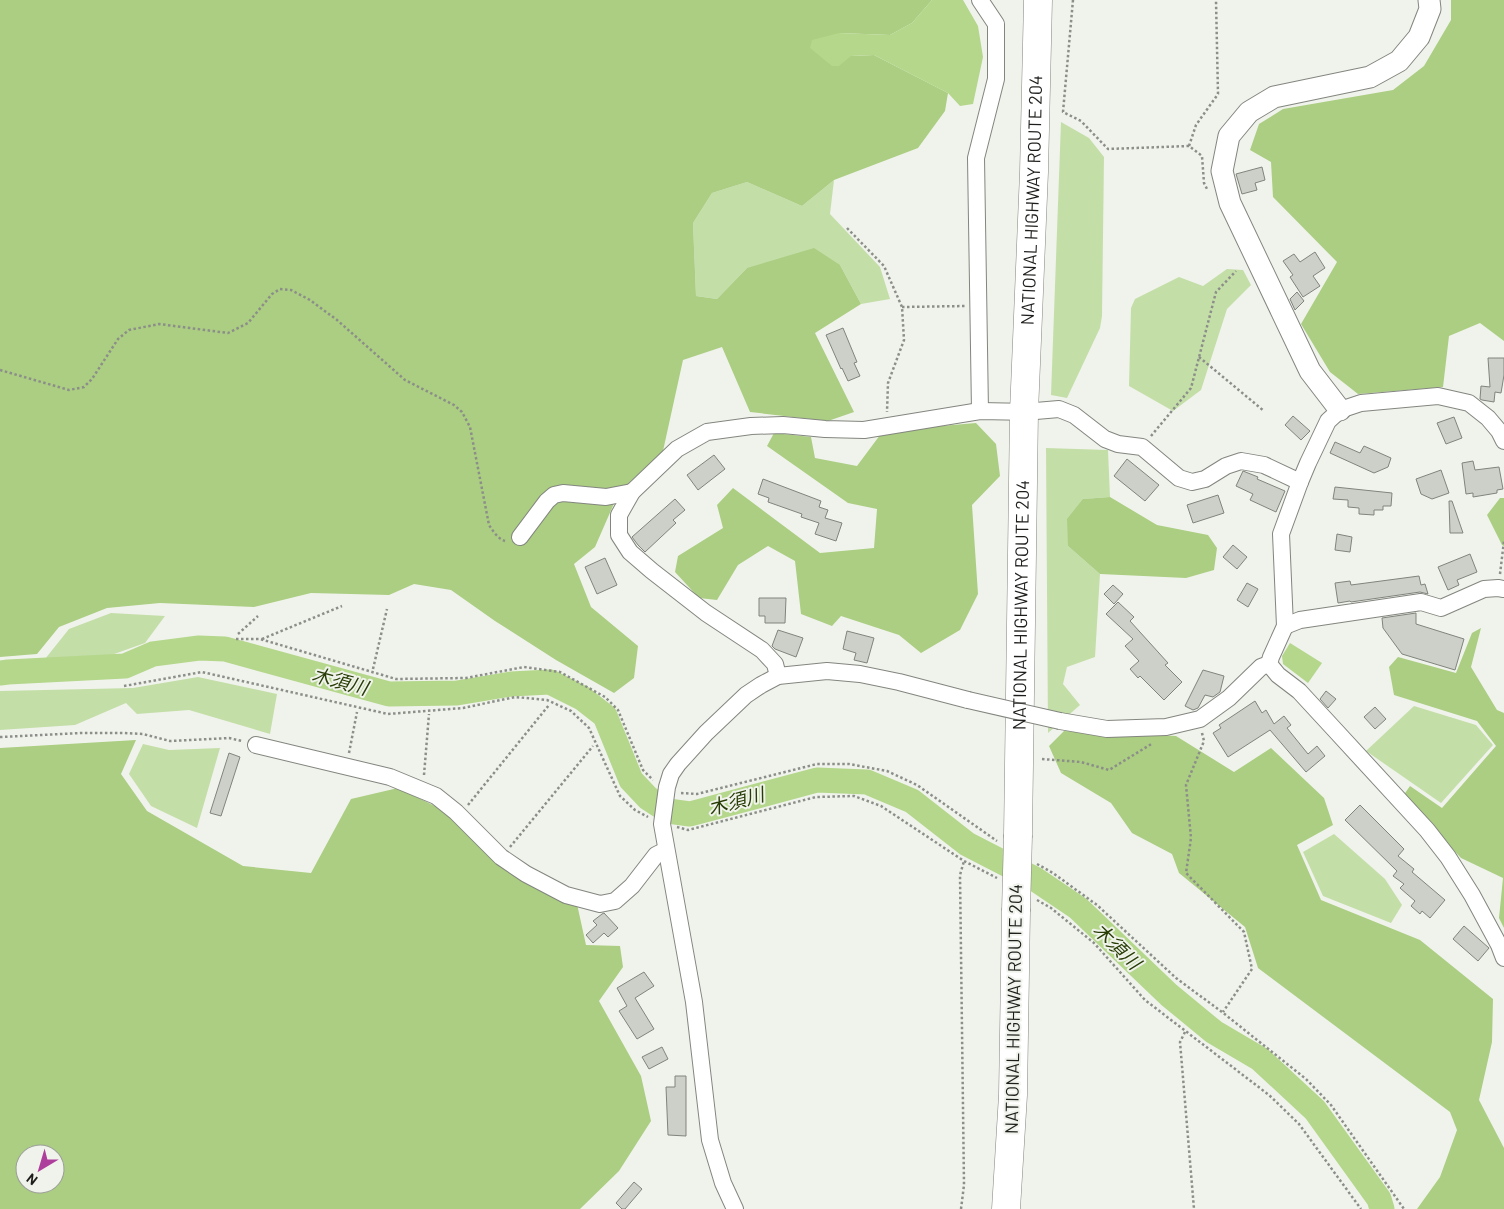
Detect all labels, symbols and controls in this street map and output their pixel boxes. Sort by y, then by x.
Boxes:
street label: NATIONAL HIGHWAY ROUTE 204 [1016,75,1046,326]
street label: NATIONAL HIGHWAY ROUTE 204 [1007,480,1033,730]
water label: 木須川 [310,662,373,700]
water label: 木須川 [705,782,768,819]
street label: NATIONAL HIGHWAY ROUTE 204 [1000,884,1026,1134]
water label: 木須川 [1089,918,1147,975]
north arrow [15,1144,65,1194]
text: N [23,1170,41,1189]

